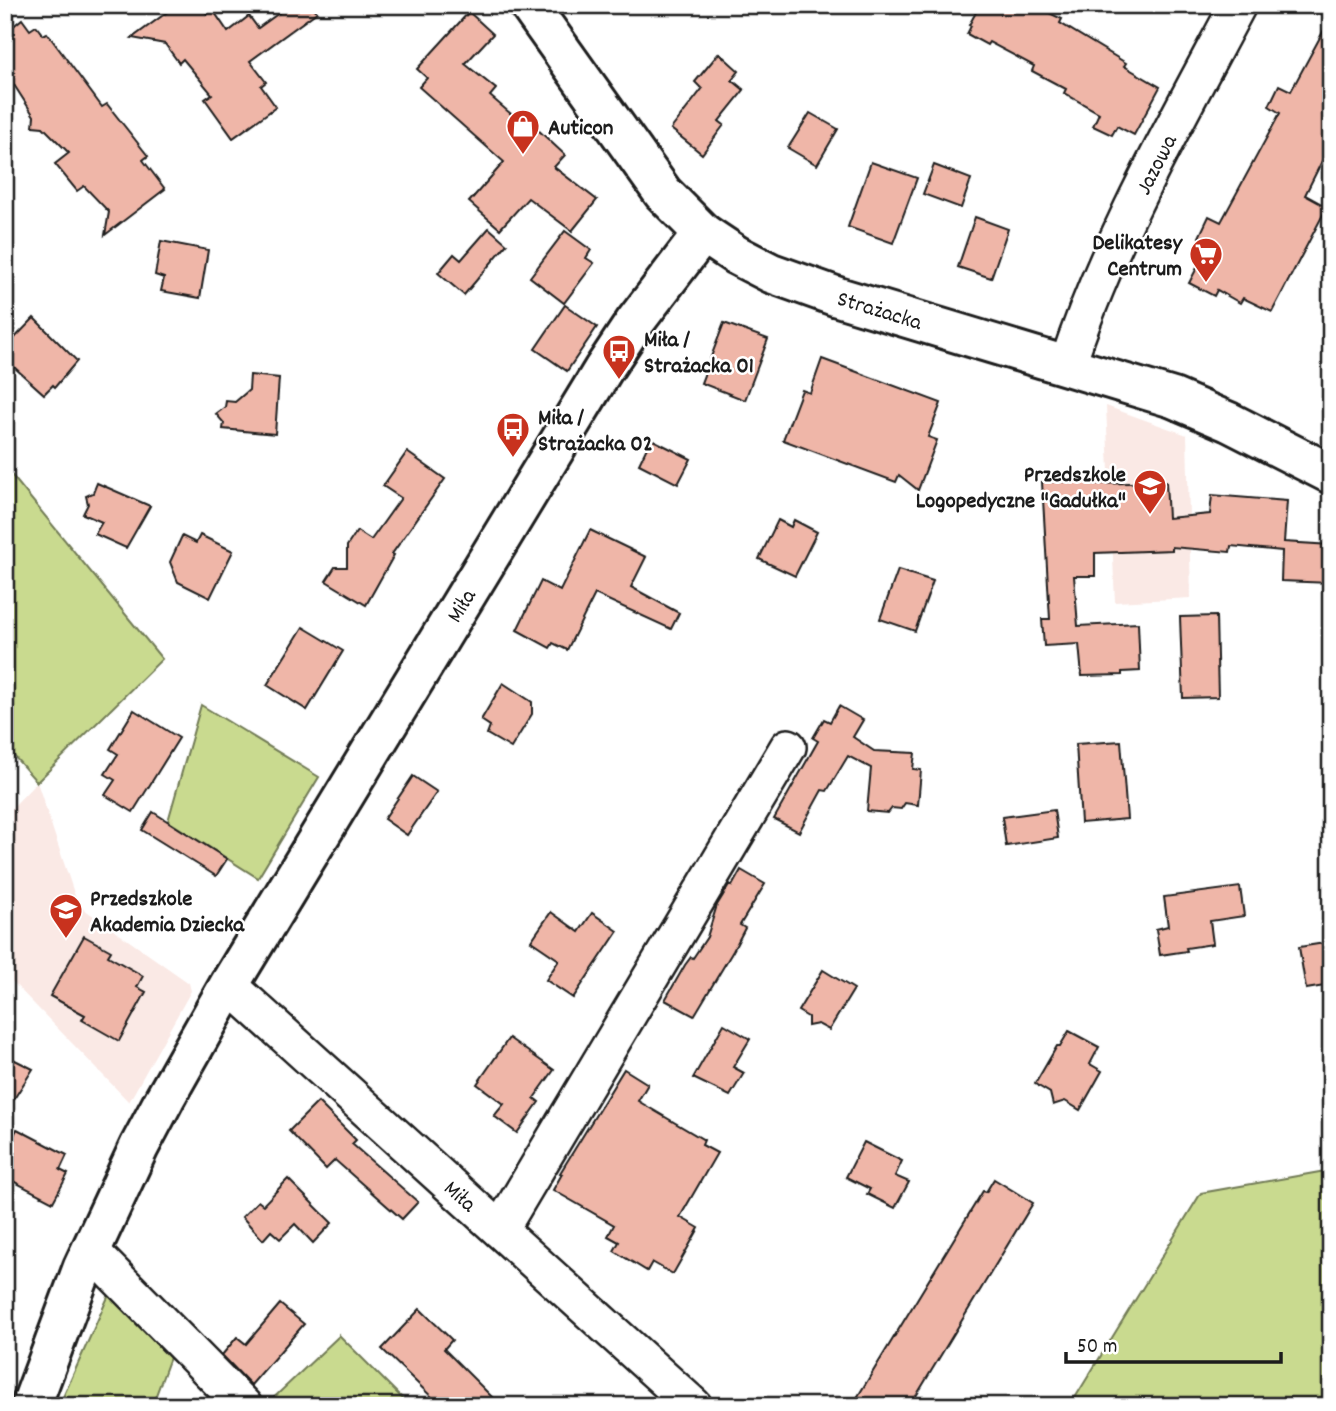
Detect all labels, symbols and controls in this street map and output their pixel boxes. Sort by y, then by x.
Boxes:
shop icon: Auticon [504,107,542,156]
place label: Auticon [548,113,614,146]
street label: Jazowa [1129,129,1188,201]
place label: Delikatesy Centrum [1093,228,1184,287]
supermarket icon: Delikatesy Centrum [1187,235,1225,284]
street label: Strażacka [833,284,927,341]
place label: Miła / Strażacka 01 [644,325,754,384]
bus stop icon: Miła / Strażacka 01 [600,332,638,381]
place label: Miła / Strażacka 02 [538,403,653,462]
bus stop icon: Miła / Strażacka 02 [494,410,532,459]
place label: Przedszkole Logopedyczne "Gadułka" [916,460,1126,519]
school or university icon: Przedszkole Logopedyczne "Gadułka" [1131,467,1169,516]
street label: Miła [440,583,487,630]
place label: Przedszkole Akademia Dziecka [90,884,245,943]
school or university icon: Przedszkole Akademia Dziecka [47,891,85,940]
street label: Miła [435,1174,483,1222]
scale bar [1066,1320,1282,1364]
text: 50 m [1077,1333,1117,1363]

